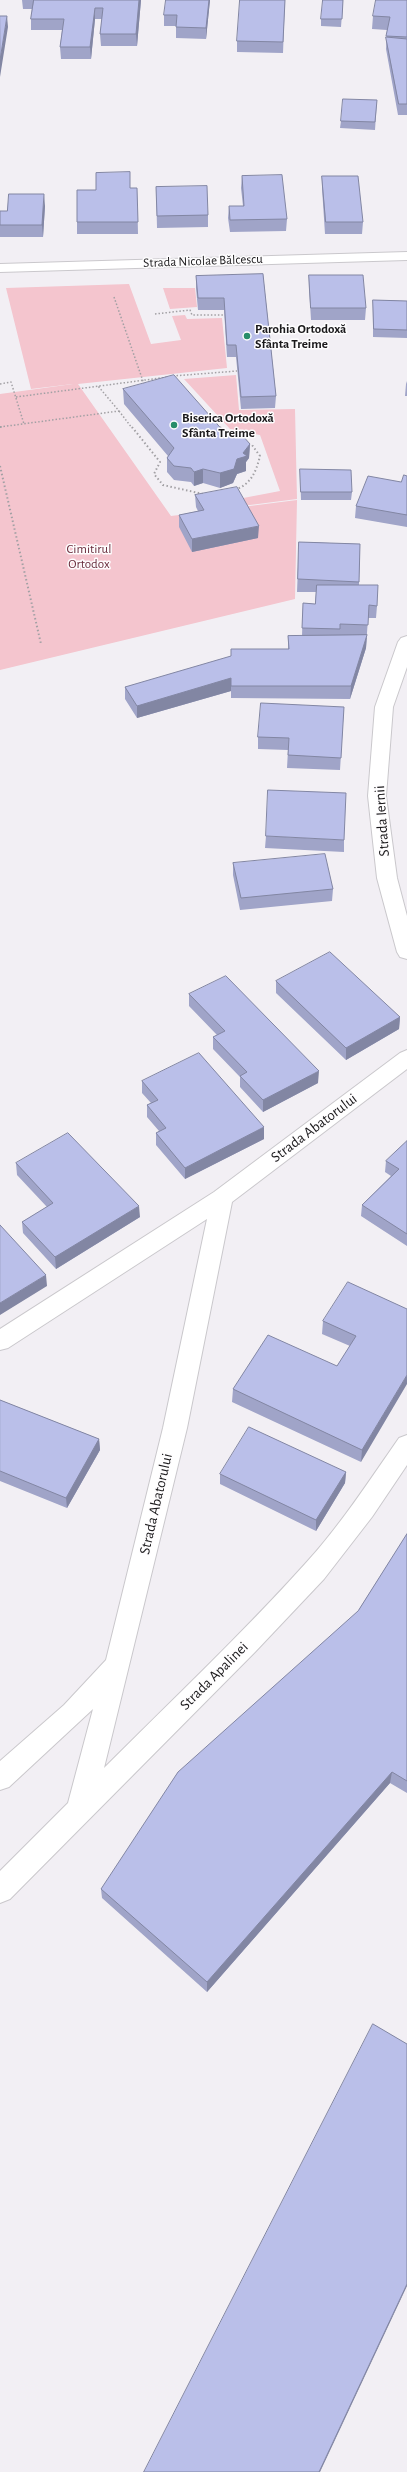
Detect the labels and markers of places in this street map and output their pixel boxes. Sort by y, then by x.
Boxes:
place label: Parohia Ortodoxă Sfânta Treime [255,321,346,352]
marker: Parohia Ortodoxă Sfânta Treime [242,331,252,341]
place label: Biserica Ortodoxă Sfânta Treime [182,410,274,441]
marker: Biserica Ortodoxă Sfânta Treime [169,420,179,430]

